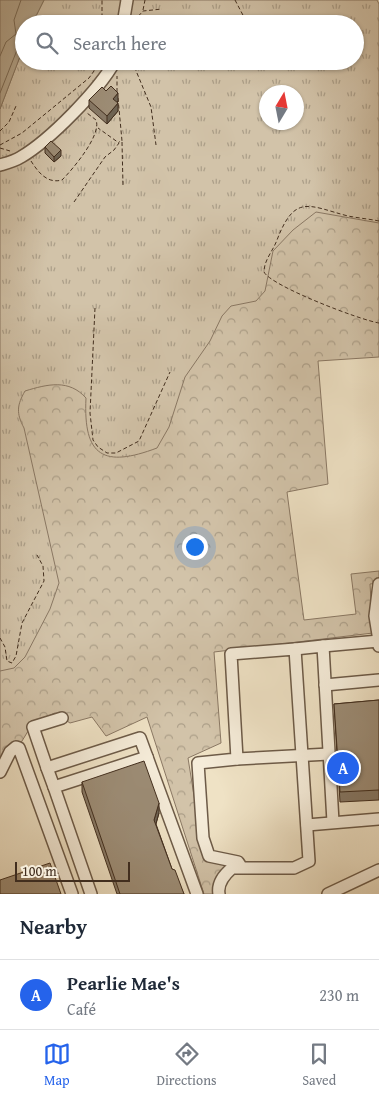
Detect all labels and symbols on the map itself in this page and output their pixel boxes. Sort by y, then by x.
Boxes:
north arrow [259,85,304,130]
your location [182,534,208,560]
pin: A [327,749,359,787]
scale bar [15,859,130,882]

